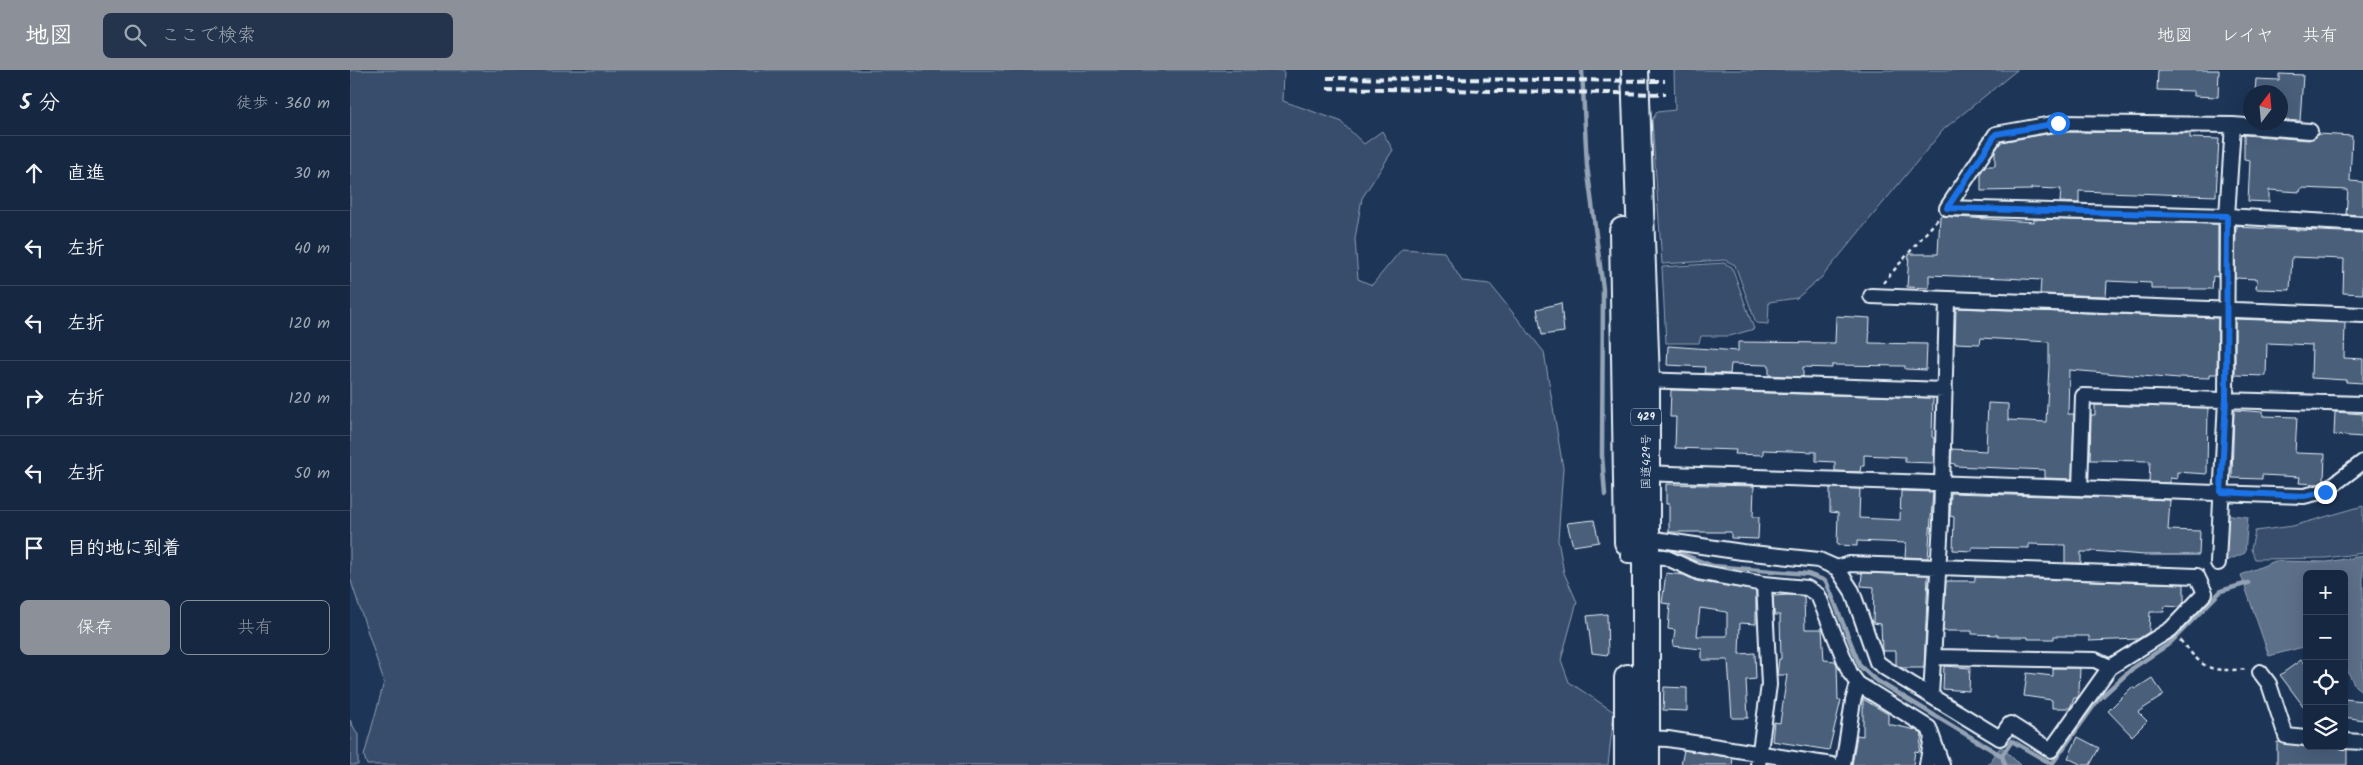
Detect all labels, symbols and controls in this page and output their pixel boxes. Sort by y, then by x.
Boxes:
search box [103,13,453,58]
text: 地図 [25,17,73,56]
icon: search [121,21,149,49]
text: ここで検索 [161,21,256,51]
text: 地図 [2157,22,2193,51]
text: レイヤ [2221,22,2274,51]
text: 共有 [2302,22,2338,51]
north arrow [2243,85,2288,130]
text: 5 分 [20,87,60,120]
text: 徒歩 · 360 m [236,91,330,116]
route start [2047,112,2070,135]
icon: ahead [20,159,48,187]
text: 直進 [67,159,105,189]
text: 30 m [294,161,330,186]
icon: left [20,234,48,262]
text: 左折 [67,234,105,264]
text: 40 m [294,236,330,261]
icon: left [20,309,48,337]
text: 左折 [67,309,105,339]
text: 120 m [289,311,330,336]
icon: right [20,384,48,412]
text: 右折 [67,384,105,414]
text: 120 m [289,386,330,411]
road number: 429 [1631,408,1661,426]
street label: 国道429号 [1637,434,1656,490]
icon: left [20,459,48,487]
text: 左折 [67,459,105,489]
text: 50 m [294,461,330,486]
route end [2314,481,2337,504]
icon: arrive [20,534,48,562]
text: 目的地に到着 [67,534,181,564]
map controls [2303,570,2348,750]
button: + [2303,570,2348,615]
button: 保存 [20,600,170,655]
button: 共有 [180,600,330,655]
button: − [2303,615,2348,660]
button: locate [2303,660,2348,705]
button: layers [2303,705,2348,750]

